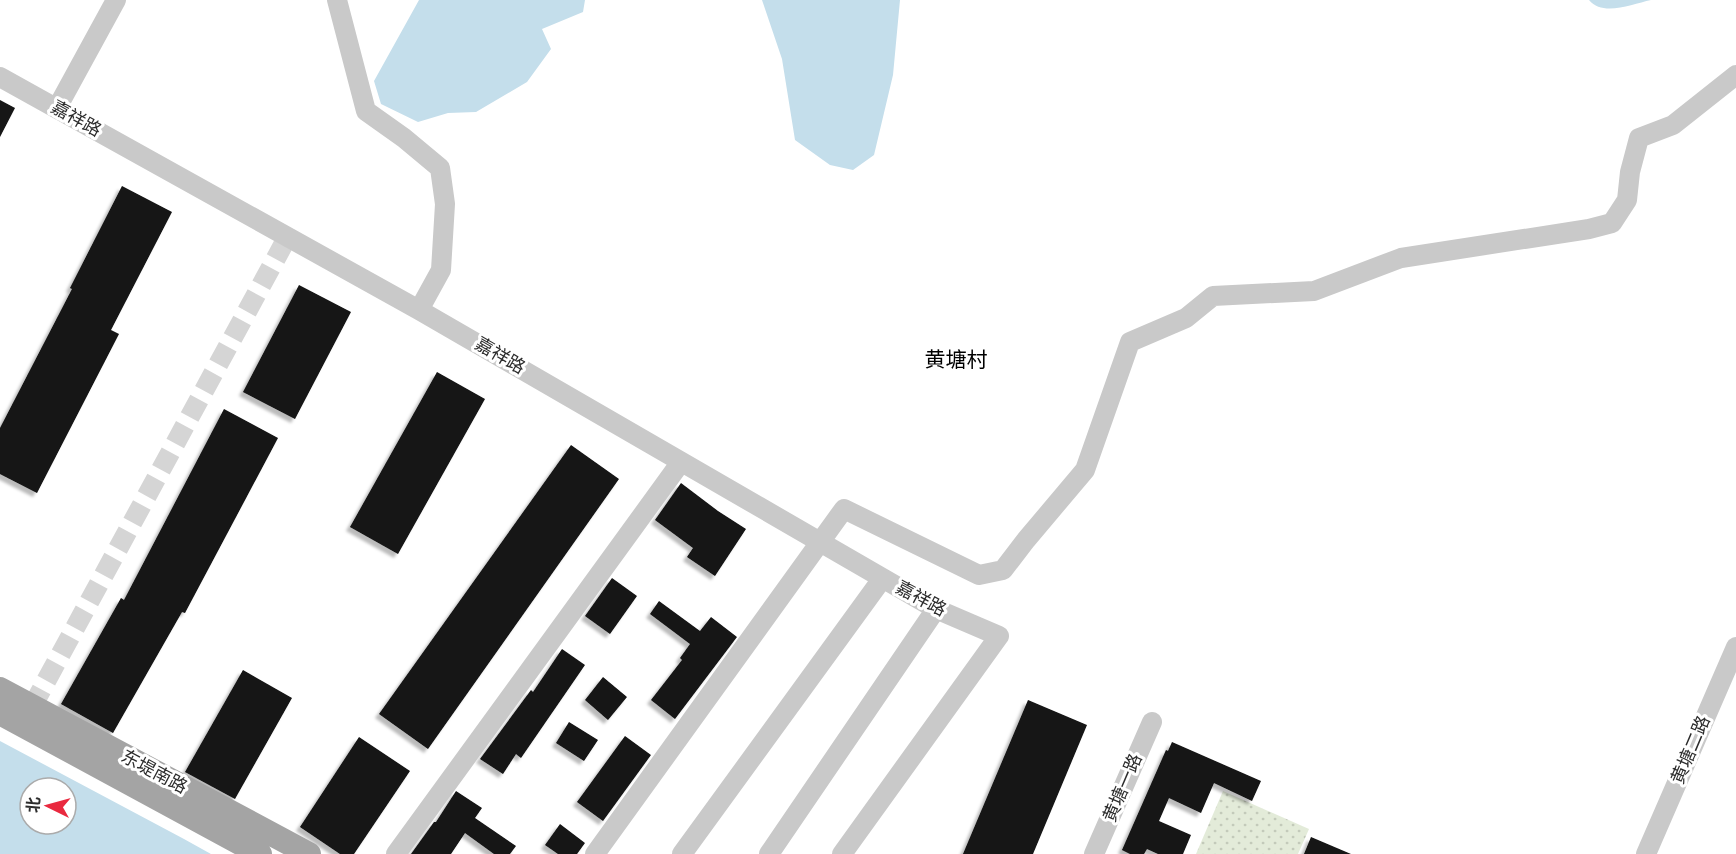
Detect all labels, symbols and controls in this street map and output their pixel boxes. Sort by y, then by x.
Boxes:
street label: 嘉祥路 [47,97,105,141]
street label: 嘉祥路 [471,333,529,379]
district label: 黄塘村 [925,348,988,373]
street label: 嘉祥路 [892,577,950,621]
street label: 黄塘二路 [1667,713,1715,787]
street label: 东堤南路 [117,746,191,798]
street label: 黄塘一路 [1099,751,1147,825]
north arrow [18,776,78,836]
text: 北 [24,796,45,814]

